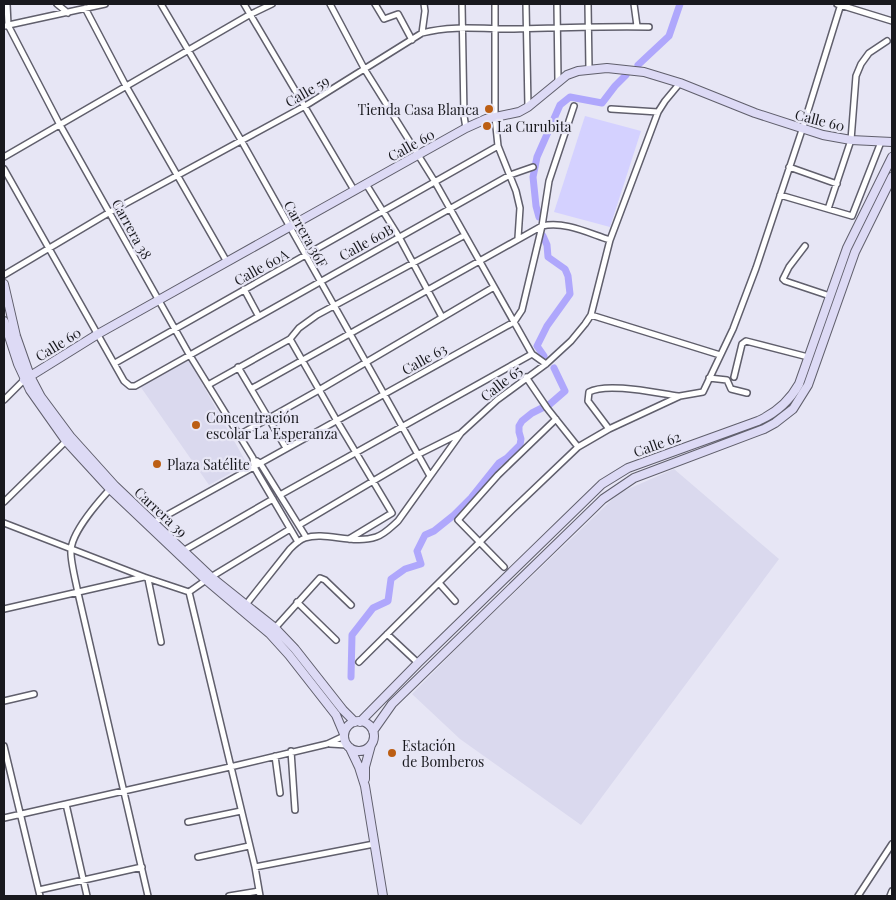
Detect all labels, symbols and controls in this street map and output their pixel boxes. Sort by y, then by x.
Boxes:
street label: Calle 59 [281,71,333,111]
place label: Tienda Casa Blanca [357,100,479,119]
marker: Tienda Casa Blanca [483,103,495,115]
street label: Calle 60 [793,105,847,135]
place label: La Curubita [497,117,572,136]
marker: La Curubita [481,120,493,132]
street label: Calle 60 [384,124,438,166]
street label: Carrera 38 [108,196,156,262]
street label: Carrera 36F [280,197,332,271]
street label: Calle 60B [335,219,397,265]
street label: Calle 60A [230,244,292,290]
street label: Calle 60 [31,323,85,365]
street label: Calle 63 [398,339,450,379]
street label: Calle 65 [476,361,526,405]
place label: Concentración escolar La Esperanza [206,408,338,443]
marker: Concentración escolar La Esperanza [190,419,202,431]
street label: Calle 62 [631,427,684,461]
place label: Plaza Satélite [167,455,250,474]
marker: Plaza Satélite [151,458,163,470]
street label: Carrera 39 [130,483,192,541]
place label: Estación de Bomberos [402,736,484,771]
marker: Estación de Bomberos [386,747,398,759]

